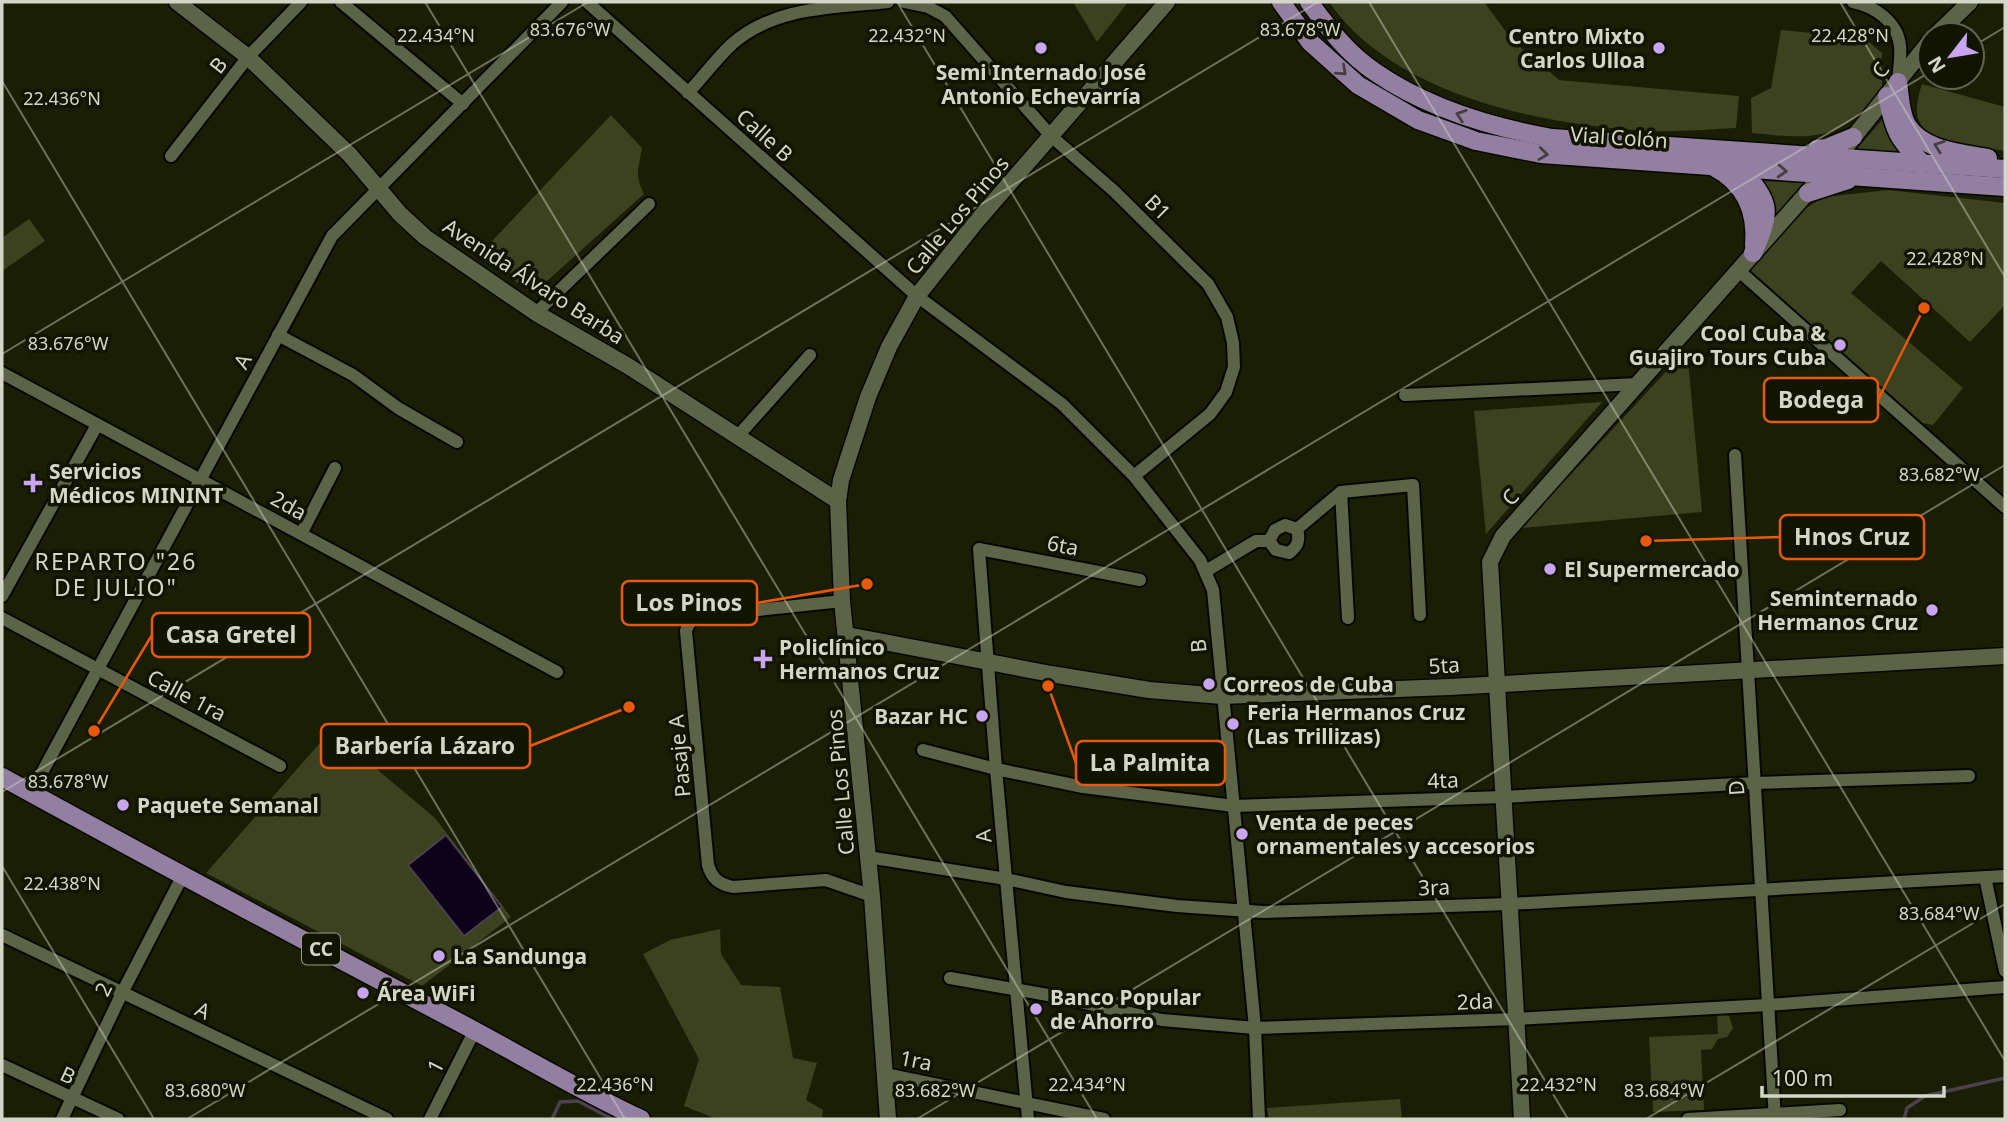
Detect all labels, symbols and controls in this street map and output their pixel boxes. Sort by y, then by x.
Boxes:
text: 83.676°W [530,17,611,41]
text: 83.678°W [1260,17,1341,41]
north arrow [1916,21,1986,91]
place label: Centro Mixto Carlos Ulloa [1508,22,1645,74]
text: 22.434°N [397,23,475,47]
text: 22.432°N [868,23,946,47]
text: 22.428°N [1811,23,1889,47]
marker: Semi Internado José Antonio Echevarría [1033,40,1049,56]
marker: Centro Mixto Carlos Ulloa [1651,40,1667,56]
street label: B [203,51,233,79]
text: N [1921,51,1952,78]
street label: C [1865,56,1895,84]
place label: Semi Internado José Antonio Echevarría [936,58,1146,110]
one-way arrow [1334,63,1347,75]
text: 22.436°N [23,86,101,110]
street label: Calle B [731,102,799,168]
one-way arrow [1456,109,1468,123]
street label: Vial Colón [1569,120,1669,154]
one-way arrow [1933,140,1946,154]
one-way arrow [1537,146,1549,161]
street label: Calle Los Pinos [899,150,1015,280]
one-way arrow [1777,163,1788,178]
street label: B1 [1139,188,1177,226]
street label: Avenida Álvaro Barba [438,212,630,350]
text: 22.428°N [1906,246,1984,270]
place label: Cool Cuba & Guajiro Tours Cuba [1629,319,1826,371]
text: 83.676°W [28,331,109,355]
marker: Cool Cuba & Guajiro Tours Cuba [1832,337,1848,353]
street label: A [226,348,258,373]
callout: Bodega [1764,378,1878,422]
text: Bodega [1778,383,1864,415]
place label: Servicios Médicos MININT [49,457,223,509]
text: 83.682°W [1899,462,1980,486]
marker: Servicios Médicos MININT [23,473,43,493]
street label: C [1495,483,1525,511]
street label: 2da [266,484,312,526]
callout: Hnos Cruz [1780,515,1924,559]
text: Hnos Cruz [1794,520,1910,552]
street label: 6ta [1045,528,1081,562]
district label: REPARTO "26 DE JULIO" [35,545,197,603]
place label: El Supermercado [1564,555,1740,583]
marker: El Supermercado [1542,561,1558,577]
callout: Los Pinos [622,581,757,625]
place label: Seminternado Hermanos Cruz [1757,584,1918,636]
text: Los Pinos [636,586,742,618]
marker: Seminternado Hermanos Cruz [1924,602,1940,618]
callout: Casa Gretel [152,613,310,657]
text: Casa Gretel [166,618,296,650]
place label: Policlínico Hermanos Cruz [779,633,940,685]
street label: B [1183,638,1213,654]
marker: Policlínico Hermanos Cruz [753,649,773,669]
street label: 5ta [1427,650,1461,680]
street label: Calle 1ra [143,663,231,727]
place label: Correos de Cuba [1223,670,1394,698]
marker: Correos de Cuba [1201,676,1217,692]
place label: Feria Hermanos Cruz (Las Trillizas) [1247,698,1465,750]
place label: Bazar HC [874,702,968,730]
street label: Calle Los Pinos [820,708,860,856]
marker: Bazar HC [974,708,990,724]
street label: Pasaje A [661,713,697,798]
marker: Feria Hermanos Cruz (Las Trillizas) [1225,716,1241,732]
callout: Barbería Lázaro [321,724,530,768]
text: Barbería Lázaro [335,729,515,761]
callout: La Palmita [1076,741,1225,785]
text: La Palmita [1090,746,1210,778]
street label: 4ta [1427,765,1459,795]
text: 83.678°W [28,769,109,793]
street label: D [1721,779,1751,797]
place label: Paquete Semanal [137,791,319,819]
marker: Paquete Semanal [115,797,131,813]
place label: Venta de peces ornamentales y accesorios [1256,808,1535,860]
marker: Venta de peces ornamentales y accesorios [1234,826,1250,842]
street label: A [968,828,998,844]
text: 22.438°N [23,871,101,895]
street label: 3ra [1417,872,1451,902]
text: 83.684°W [1899,901,1980,925]
road number: CC [302,934,340,965]
place label: La Sandunga [453,942,587,970]
marker: La Sandunga [431,948,447,964]
street label: 2 [88,977,118,1001]
place label: Área WiFi [377,979,475,1007]
place label: Banco Popular de Ahorro [1050,983,1202,1035]
marker: Área WiFi [355,985,371,1001]
street label: 2da [1456,986,1494,1016]
street label: A [191,994,216,1026]
marker: Banco Popular de Ahorro [1028,1001,1044,1017]
street label: 1ra [898,1043,934,1077]
street label: 1 [420,1054,450,1078]
scale bar [1762,1054,1944,1098]
street label: B [56,1059,80,1091]
text: 100 m [1772,1064,1833,1092]
text: 22.436°N [576,1072,654,1096]
text: 22.434°N [1048,1072,1126,1096]
text: 22.432°N [1519,1072,1597,1096]
text: 83.680°W [165,1078,246,1102]
text: 83.682°W [895,1078,976,1102]
text: 83.684°W [1624,1078,1705,1102]

